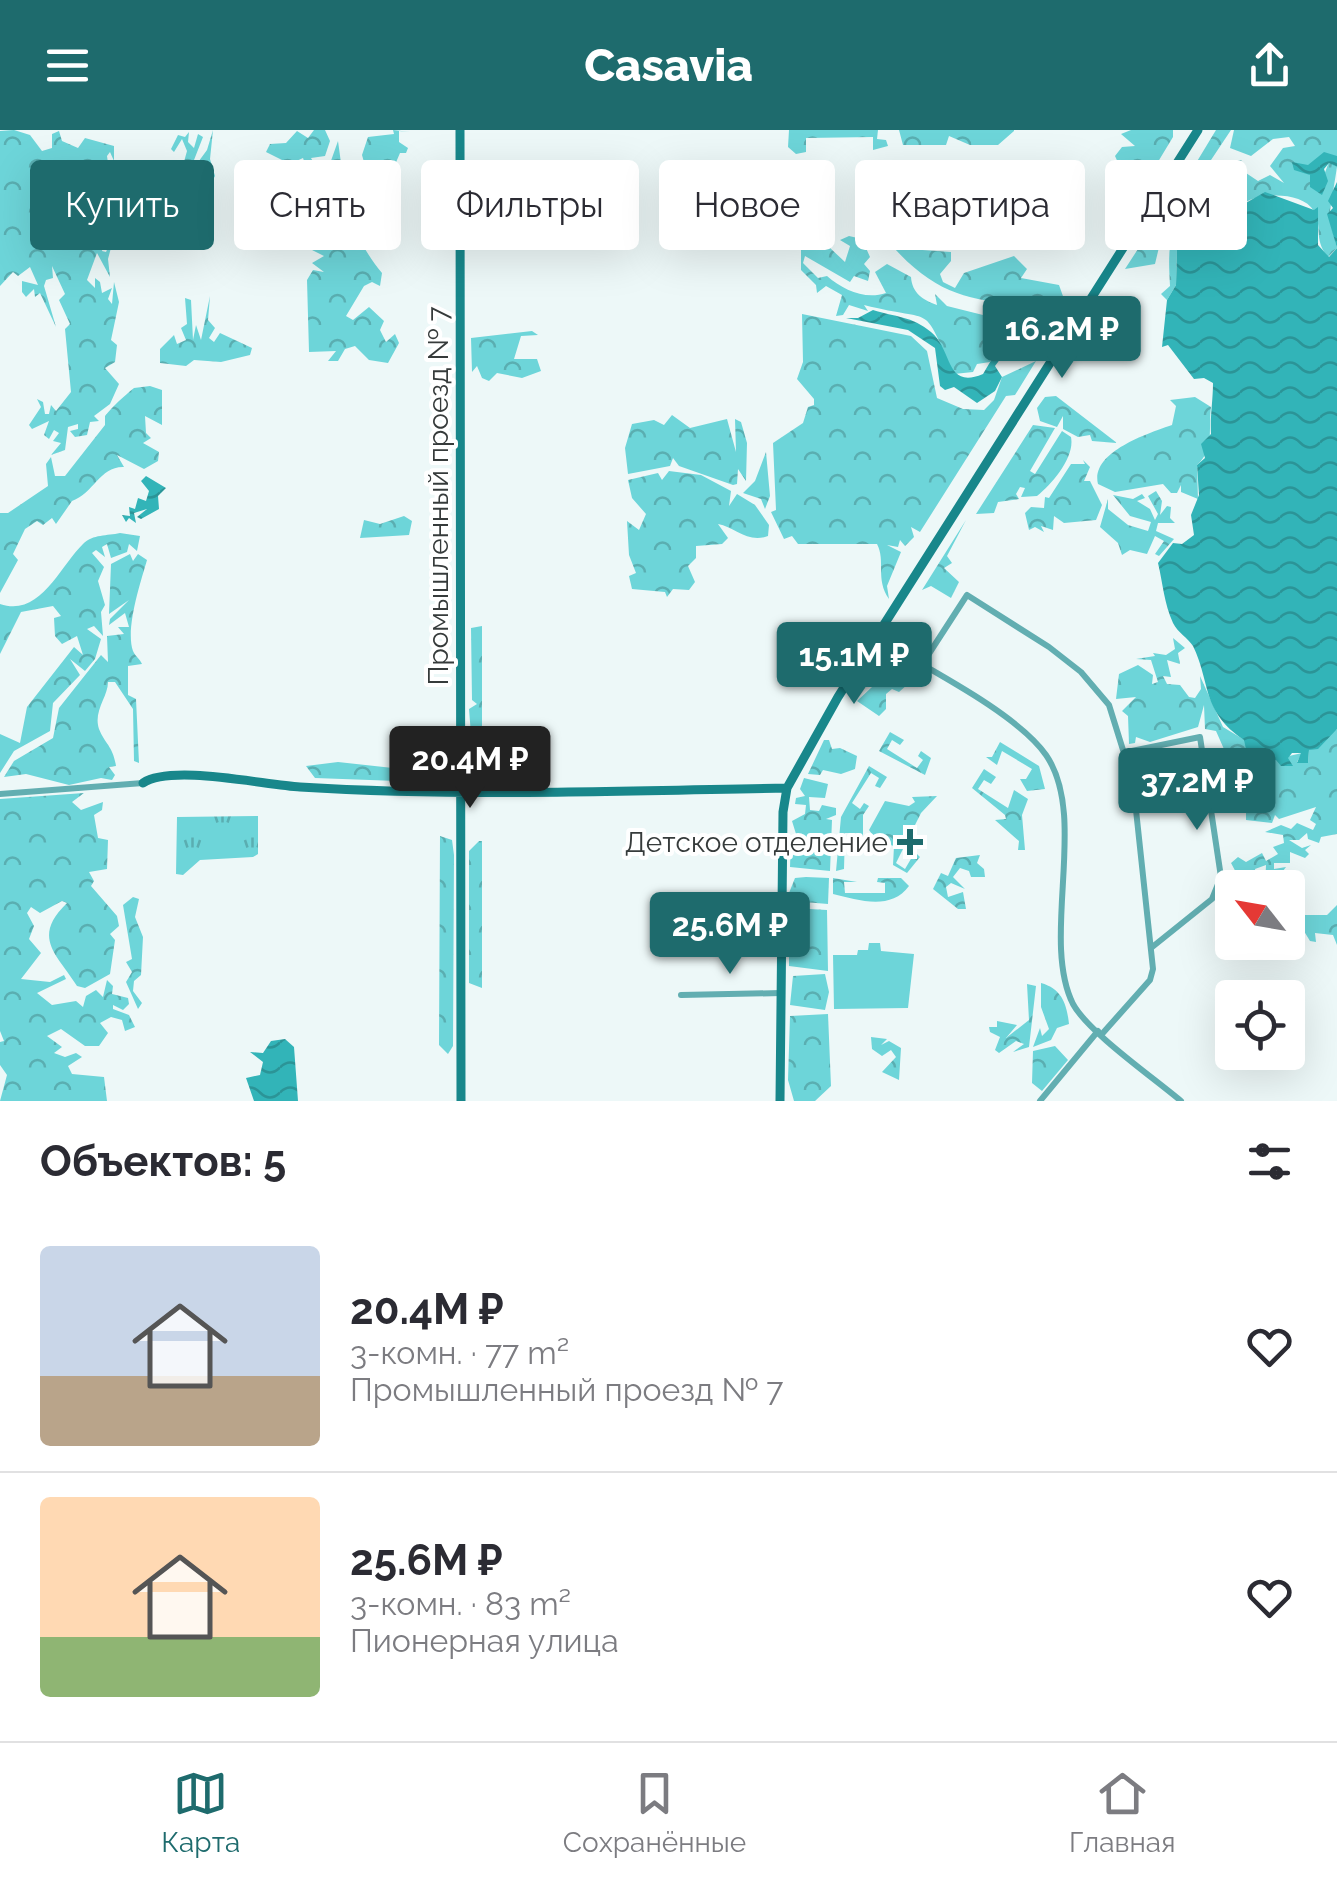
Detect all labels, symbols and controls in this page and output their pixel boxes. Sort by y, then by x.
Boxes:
icon: menu [40,38,95,93]
icon: share [1242,38,1297,93]
text: Casavia [584,39,753,92]
chip: Купить [30,160,214,250]
chip: Снять [234,160,401,250]
chip: Фильтры [421,160,639,250]
chip: Новое [659,160,835,250]
chip: Квартира [855,160,1085,250]
chip: Дом [1105,160,1247,250]
pin: 16.2M ₽ [970,296,1154,381]
street label: Промышленный проезд № 7 [422,306,455,686]
text: 16.2M ₽ [1005,310,1119,347]
pin: 15.1M ₽ [762,622,946,707]
text: 15.1M ₽ [799,636,909,673]
pin: 20.4M ₽ [378,726,562,811]
text: 20.4M ₽ [411,740,529,777]
pin: 37.2M ₽ [1105,748,1289,833]
text: 37.2M ₽ [1140,762,1254,799]
place label: Детское отделение [625,826,888,859]
marker: Детское отделение [897,829,923,855]
north arrow [1215,870,1305,960]
map controls [1215,870,1305,1070]
pin: 25.6M ₽ [638,892,822,977]
text: 25.6M ₽ [672,906,788,943]
button: locate [1215,980,1305,1070]
icon: filters [1242,1134,1297,1189]
text: Объектов: 5 [40,1137,286,1186]
text: 20.4M ₽ [350,1285,504,1334]
icon: home [120,1286,240,1406]
icon: heart [1242,1319,1297,1374]
text: 3-комн. · 77 m² [350,1334,569,1371]
text: Промышленный проезд № 7 [350,1371,783,1408]
text: 25.6M ₽ [350,1536,503,1585]
icon: home [120,1537,240,1657]
icon: heart [1242,1570,1297,1625]
text: 3-комн. · 83 m² [350,1585,571,1622]
text: Пионерная улица [350,1622,619,1659]
tab: Карта [161,1766,240,1859]
tab: Сохранённые [563,1766,746,1859]
tab: Главная [1069,1766,1176,1859]

